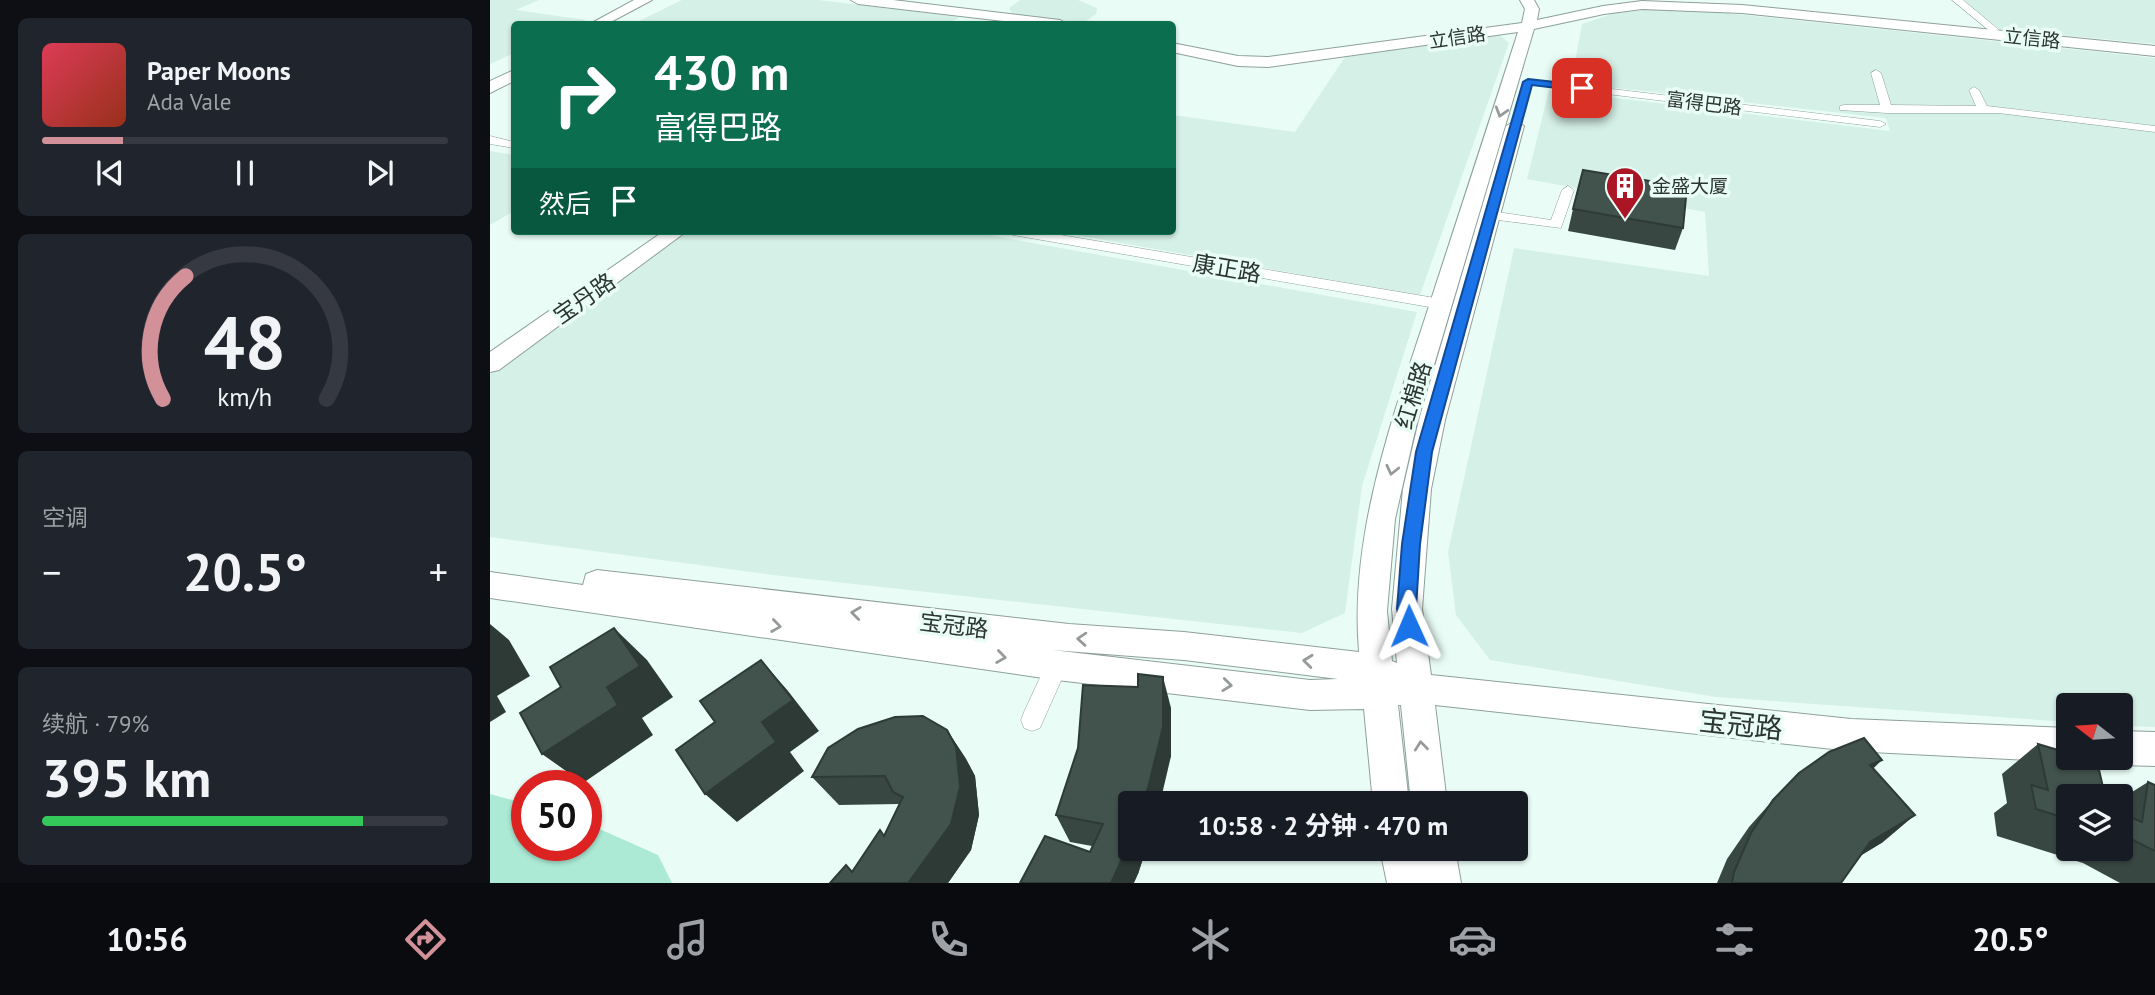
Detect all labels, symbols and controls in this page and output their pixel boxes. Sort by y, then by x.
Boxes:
street label: 立信路 [1427,21,1487,53]
street label: 立信路 [2002,23,2062,53]
text: 430 m [654,40,789,104]
icon: right [539,49,630,140]
text: Paper Moons [147,54,291,87]
pin [1552,58,1612,118]
icon: arrive [1563,69,1601,107]
street label: 富得巴路 [1665,86,1743,120]
text: Ada Vale [147,87,231,116]
one-way arrow [1495,105,1510,117]
text: 富得巴路 [654,106,782,148]
icon: previous [91,154,129,192]
icon: pause [226,154,264,192]
icon: next [361,154,399,192]
building icon: 金盛大厦 [1604,165,1646,220]
place label: 金盛大厦 [1652,174,1728,198]
icon: arrive [605,182,643,220]
text: 然后 [539,187,591,220]
street label: 康正路 [1191,248,1263,288]
street label: 宝丹路 [547,266,621,330]
text: 48 [204,296,286,390]
street label: 红棉路 [1389,358,1437,432]
text: km/h [218,381,272,413]
one-way arrow [1385,464,1400,476]
text: 空调 [42,503,88,532]
text: 20.5° [183,538,307,605]
text: − [42,547,61,596]
text: + [429,547,448,596]
position arrow [1372,589,1446,663]
one-way arrow [850,606,862,621]
street label: 宝冠路 [918,606,990,644]
one-way arrow [770,618,782,633]
one-way arrow [1076,632,1087,647]
one-way arrow [995,649,1007,664]
one-way arrow [1302,654,1313,669]
one-way arrow [1221,678,1233,693]
north arrow [2056,693,2133,770]
map controls [2056,693,2133,861]
street label: 宝冠路 [1697,701,1785,747]
text: 续航 · 79% [42,709,149,738]
one-way arrow [1414,740,1429,751]
text: 395 km [42,744,211,811]
speed limit sign: 50 [511,770,602,861]
button: layers [2056,784,2133,861]
text: 10:58 · 2 分钟 · 470 m [1198,809,1448,842]
icon: directions [401,915,450,964]
icon: music [663,915,712,964]
icon: phone [924,915,973,964]
icon: climate [1186,915,1235,964]
icon: car [1448,915,1497,964]
icon: filters [1710,915,1759,964]
text: 10:56 [106,918,188,960]
text: 20.5° [1972,918,2049,960]

